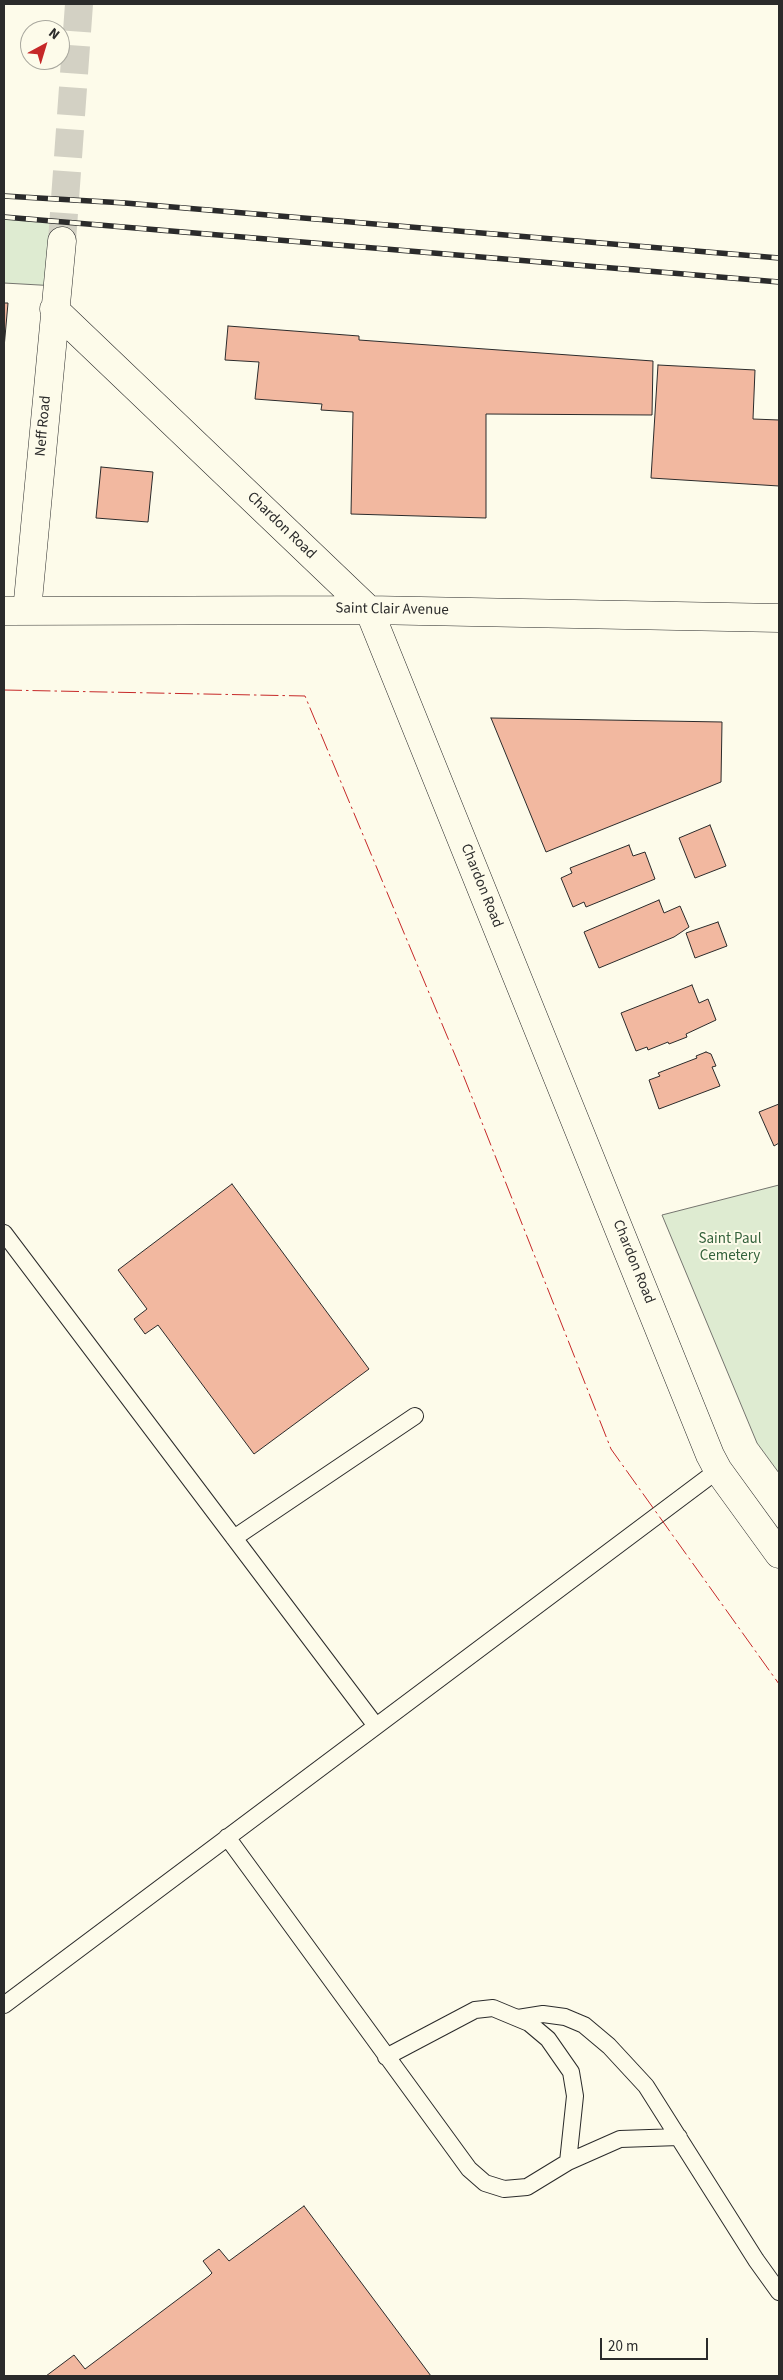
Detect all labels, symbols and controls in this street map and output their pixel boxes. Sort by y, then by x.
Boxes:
north arrow [20,20,70,70]
text: N [44,23,64,45]
street label: Neff Road [32,395,56,457]
street label: Chardon Road [243,489,319,563]
street label: Saint Clair Avenue [335,600,449,620]
street label: Chardon Road [456,841,506,931]
street label: Chardon Road [608,1217,658,1307]
park label: Saint Paul Cemetery [699,1231,761,1266]
scale bar [603,2328,710,2360]
text: 20 m [608,2336,638,2357]

